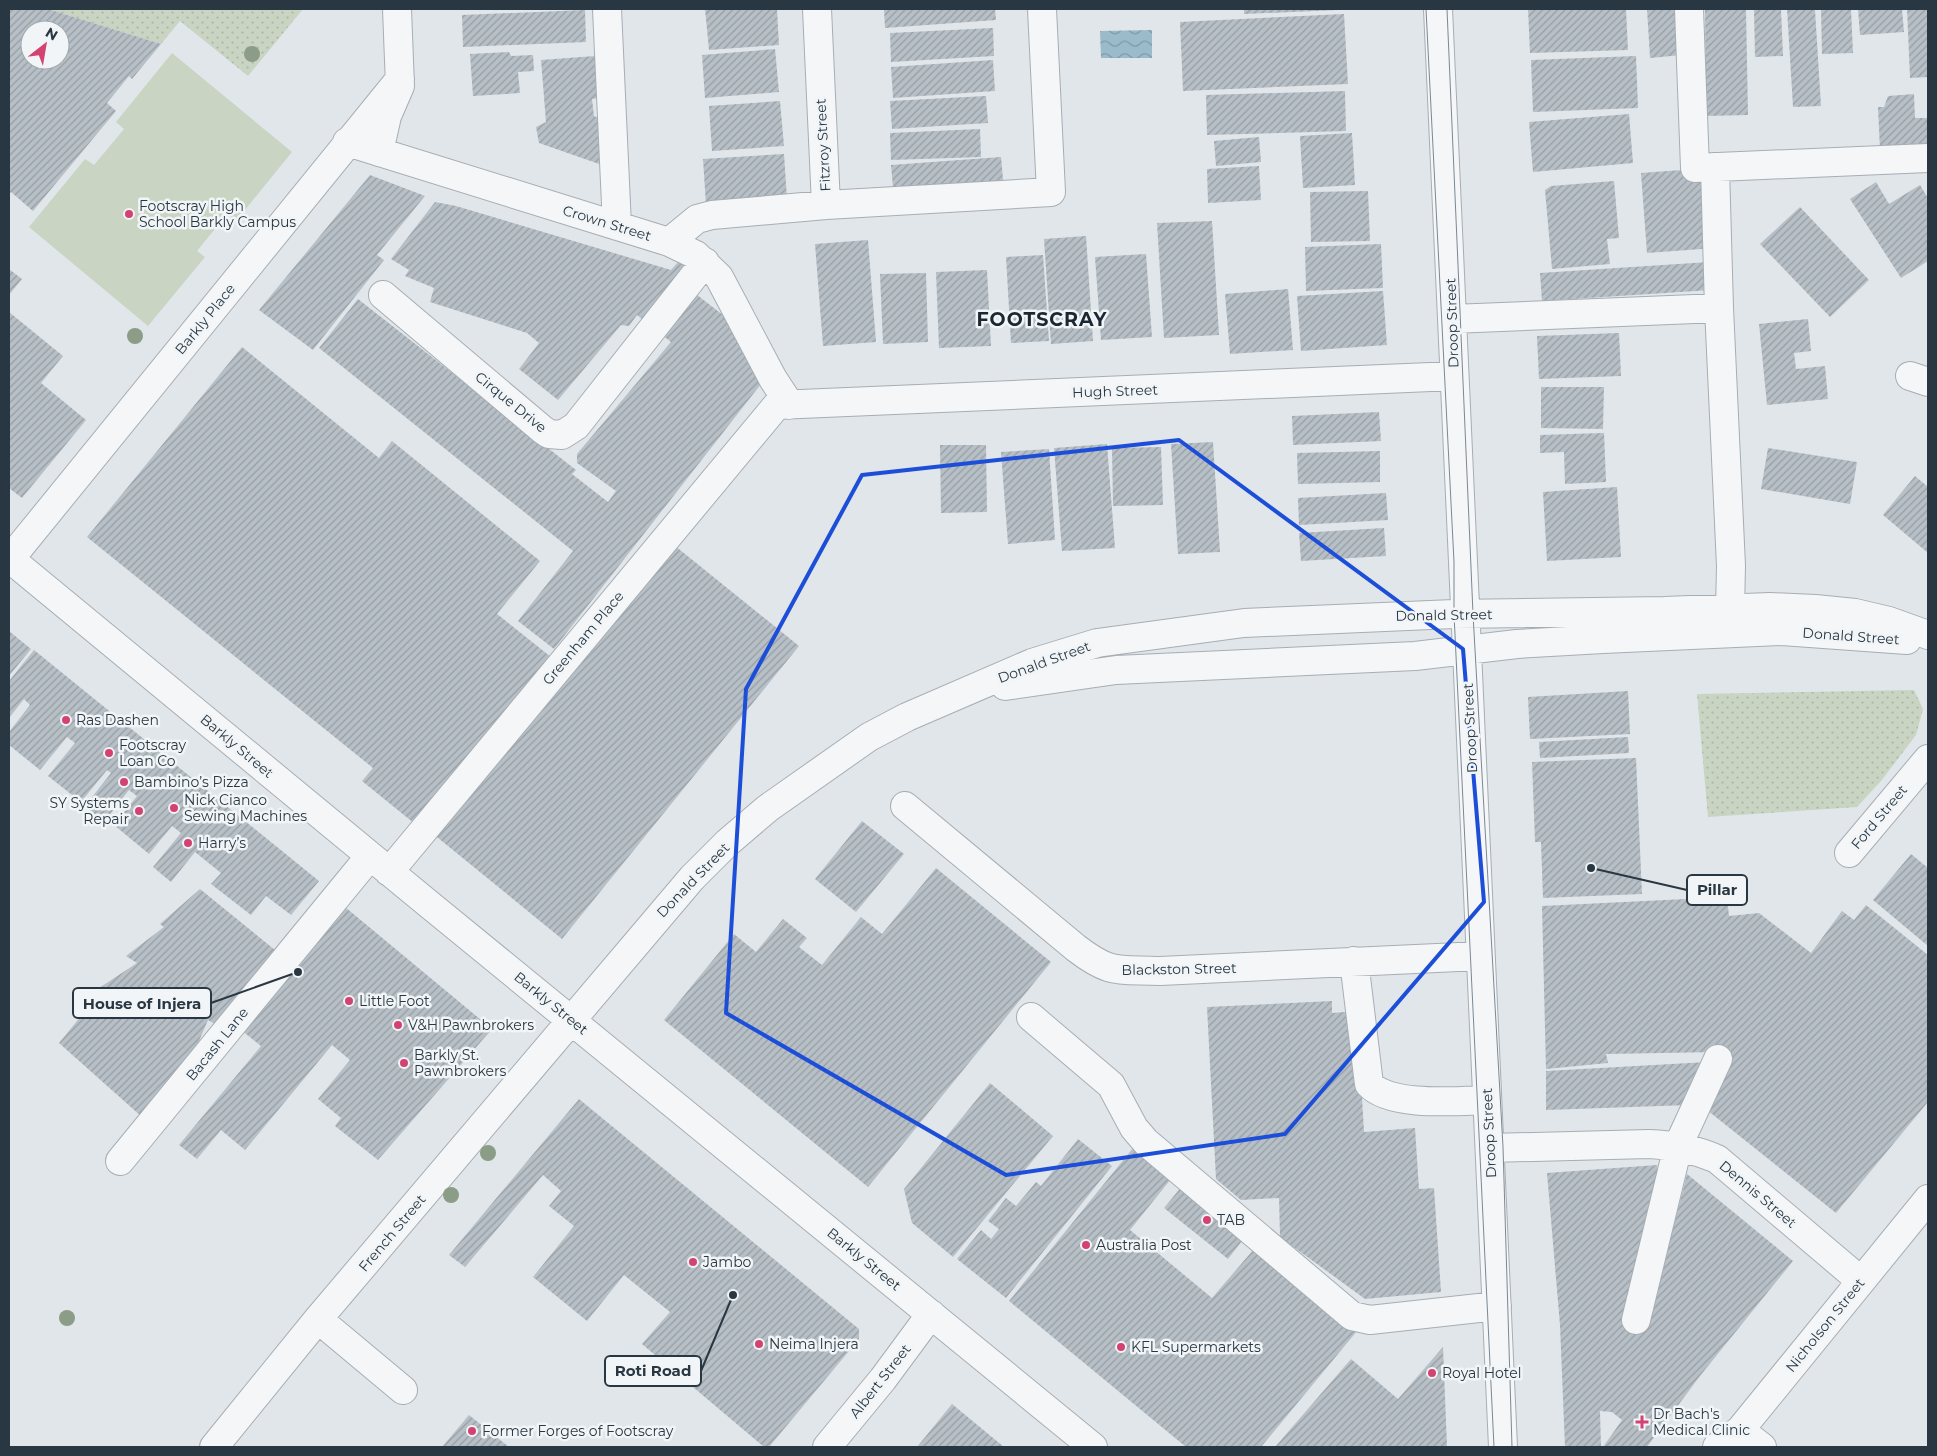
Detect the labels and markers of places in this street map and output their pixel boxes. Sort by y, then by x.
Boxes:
place label: Footscray High School Barkly Campus [139,197,296,231]
marker: Footscray High School Barkly Campus [123,208,135,220]
place label: Ras Dashen [76,711,159,729]
marker: Ras Dashen [60,714,72,726]
place label: Footscray Loan Co [119,736,187,770]
marker: Footscray Loan Co [103,747,115,759]
place label: Bambino’s Pizza [134,773,249,791]
marker: Bambino’s Pizza [118,776,130,788]
place label: Nick Cianco Sewing Machines [184,791,307,825]
place label: SY Systems Repair [50,794,129,828]
marker: Nick Cianco Sewing Machines [168,802,180,814]
marker: SY Systems Repair [133,805,145,817]
place label: Harry’s [198,834,246,852]
marker: Harry’s [182,837,194,849]
callout: Pillar [1687,875,1747,905]
callout: House of Injera [73,988,211,1018]
place label: Little Foot [359,992,430,1010]
marker: Little Foot [343,995,355,1007]
place label: V&H Pawnbrokers [408,1016,534,1034]
marker: V&H Pawnbrokers [392,1019,404,1031]
place label: Barkly St. Pawnbrokers [414,1046,507,1080]
marker: Barkly St. Pawnbrokers [398,1057,410,1069]
place label: TAB [1217,1211,1245,1229]
marker: TAB [1201,1214,1213,1226]
place label: Australia Post [1096,1236,1192,1254]
marker: Australia Post [1080,1239,1092,1251]
place label: Jambo [702,1253,752,1271]
marker: Jambo [687,1256,699,1268]
place label: Neima Injera [769,1335,859,1353]
marker: Neima Injera [753,1338,765,1350]
place label: KFL Supermarkets [1131,1338,1261,1356]
marker: KFL Supermarkets [1115,1341,1127,1353]
callout: Roti Road [605,1356,701,1386]
place label: Royal Hotel [1442,1364,1522,1382]
marker: Royal Hotel [1426,1367,1438,1379]
place label: Dr Bach's Medical Clinic [1653,1405,1750,1439]
marker: Dr Bach's Medical Clinic [1635,1415,1649,1429]
place label: Former Forges of Footscray [482,1422,674,1440]
marker: Former Forges of Footscray [466,1425,478,1437]

